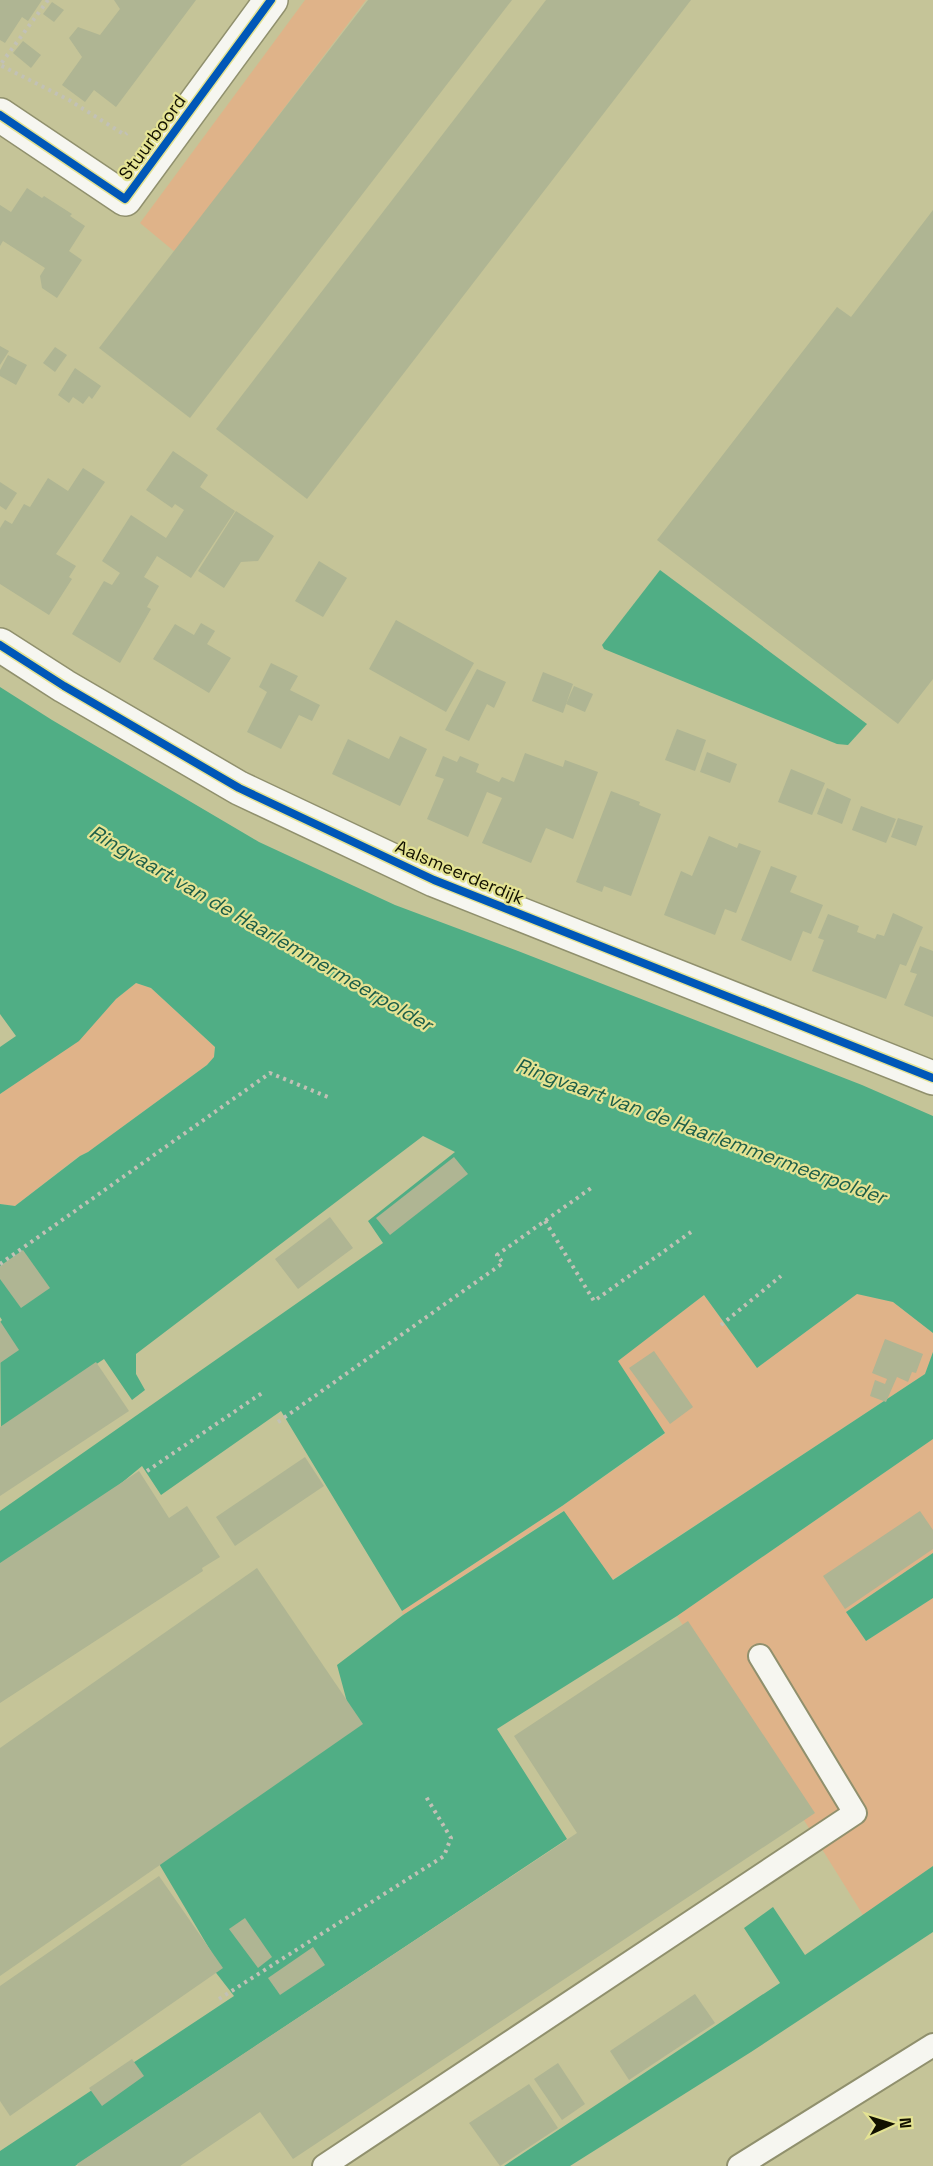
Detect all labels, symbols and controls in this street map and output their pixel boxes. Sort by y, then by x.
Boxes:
street label: Stuurboord [113,90,191,184]
water label: Ringvaart van de Haarlemmermeerpolder [85,819,439,1039]
street label: Aalsmeerderdijk [392,835,528,910]
water label: Ringvaart van de Haarlemmermeerpolder [512,1052,892,1211]
north arrow [861,2094,921,2154]
text: N [895,2117,916,2129]

